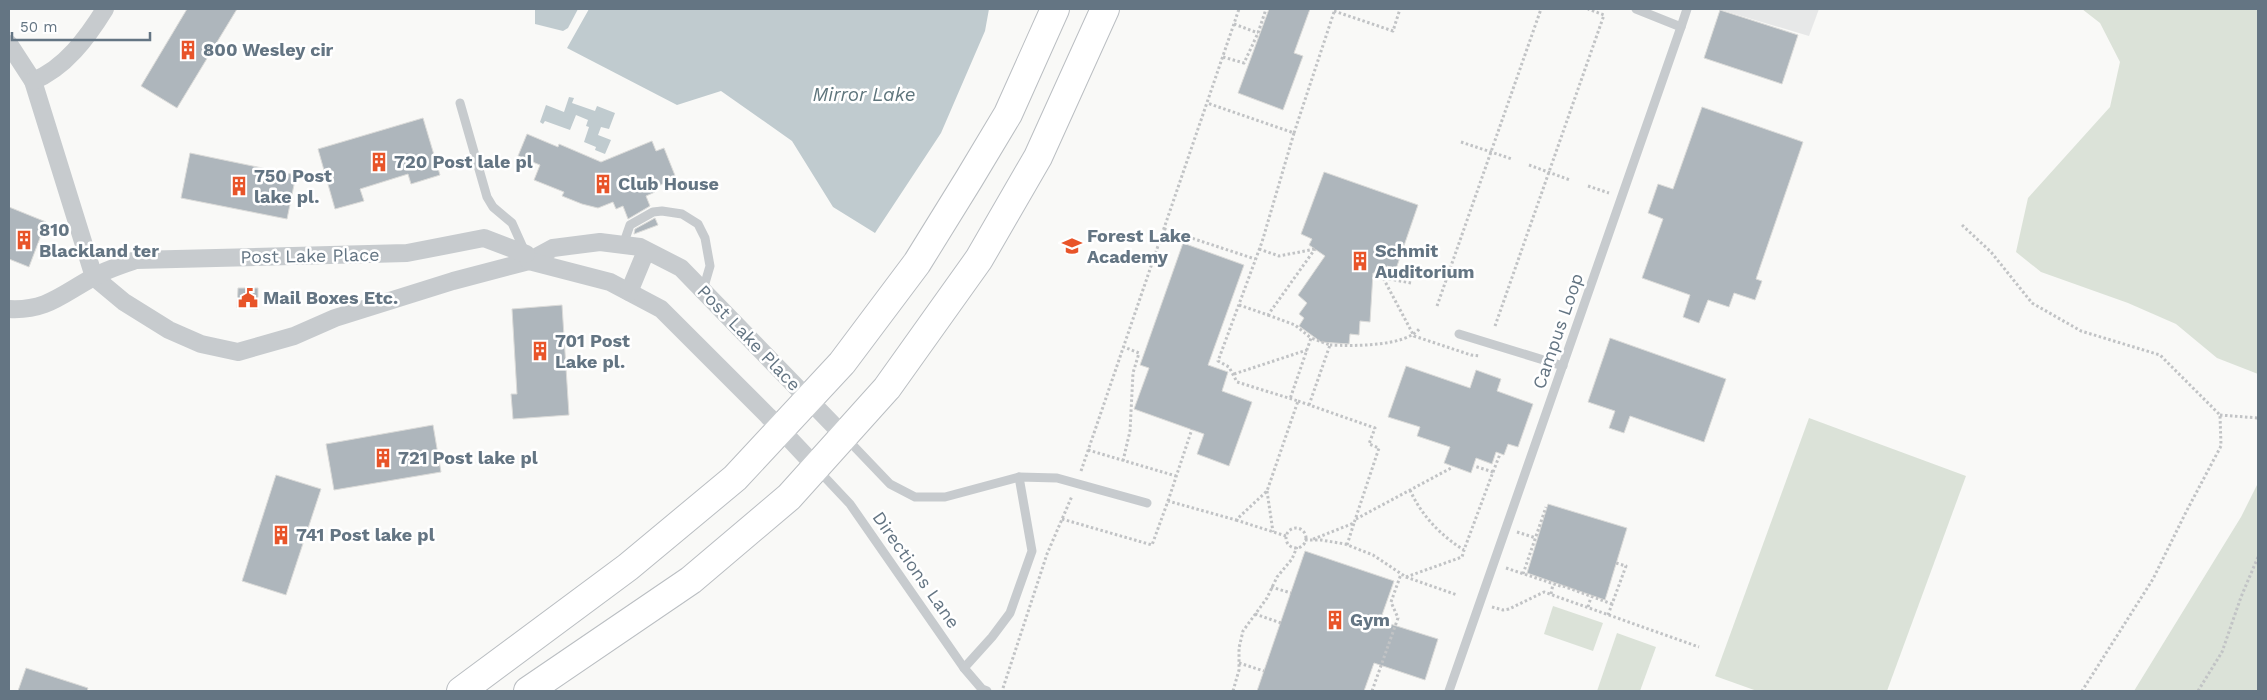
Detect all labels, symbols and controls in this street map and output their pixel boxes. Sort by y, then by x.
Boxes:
scale bar [12,10,150,42]
text: 50 m [20,18,57,36]
building icon: 800 Wesley cir [177,39,199,61]
place label: 800 Wesley cir [203,39,334,60]
water label: Mirror Lake [812,83,916,106]
building icon: 720 Post lale pl [368,151,390,173]
place label: 720 Post lale pl [394,151,533,172]
place label: 750 Post lake pl. [254,165,332,207]
building icon: Club House [592,173,614,195]
place label: Club House [618,173,719,194]
building icon: 750 Post lake pl. [228,175,250,197]
place label: 810 Blackland ter [39,219,159,261]
place label: Forest Lake Academy [1087,225,1191,267]
building icon: 810 Blackland ter [13,229,35,251]
school or university icon: Forest Lake Academy [1061,235,1083,257]
place label: Schmit Auditorium [1375,240,1475,282]
street label: Post Lake Place [240,244,380,267]
building icon: Schmit Auditorium [1349,250,1371,272]
street label: Campus Loop [1528,270,1587,392]
street label: Post Lake Place [693,280,805,395]
public building icon: Mail Boxes Etc. [237,287,259,309]
place label: Mail Boxes Etc. [263,287,398,308]
place label: 701 Post Lake pl. [555,330,630,372]
building icon: 701 Post Lake pl. [529,340,551,362]
building icon: 721 Post lake pl [372,447,394,469]
place label: 721 Post lake pl [398,447,538,468]
street label: Directions Lane [868,507,964,632]
building icon: 741 Post lake pl [270,524,292,546]
place label: 741 Post lake pl [296,524,435,545]
building icon: Gym [1324,609,1346,631]
place label: Gym [1350,609,1390,630]

